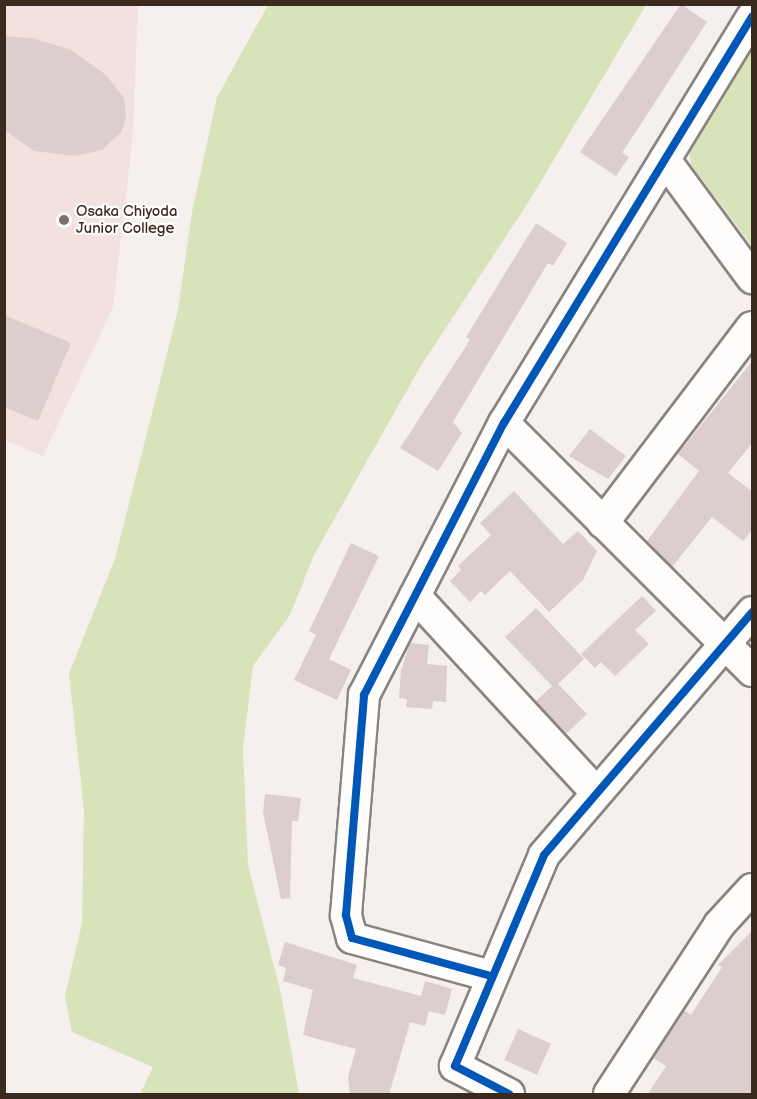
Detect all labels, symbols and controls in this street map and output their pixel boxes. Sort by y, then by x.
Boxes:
place label: Osaka Chiyoda Junior College [76,202,177,237]
marker: Osaka Chiyoda Junior College [57,213,71,227]

